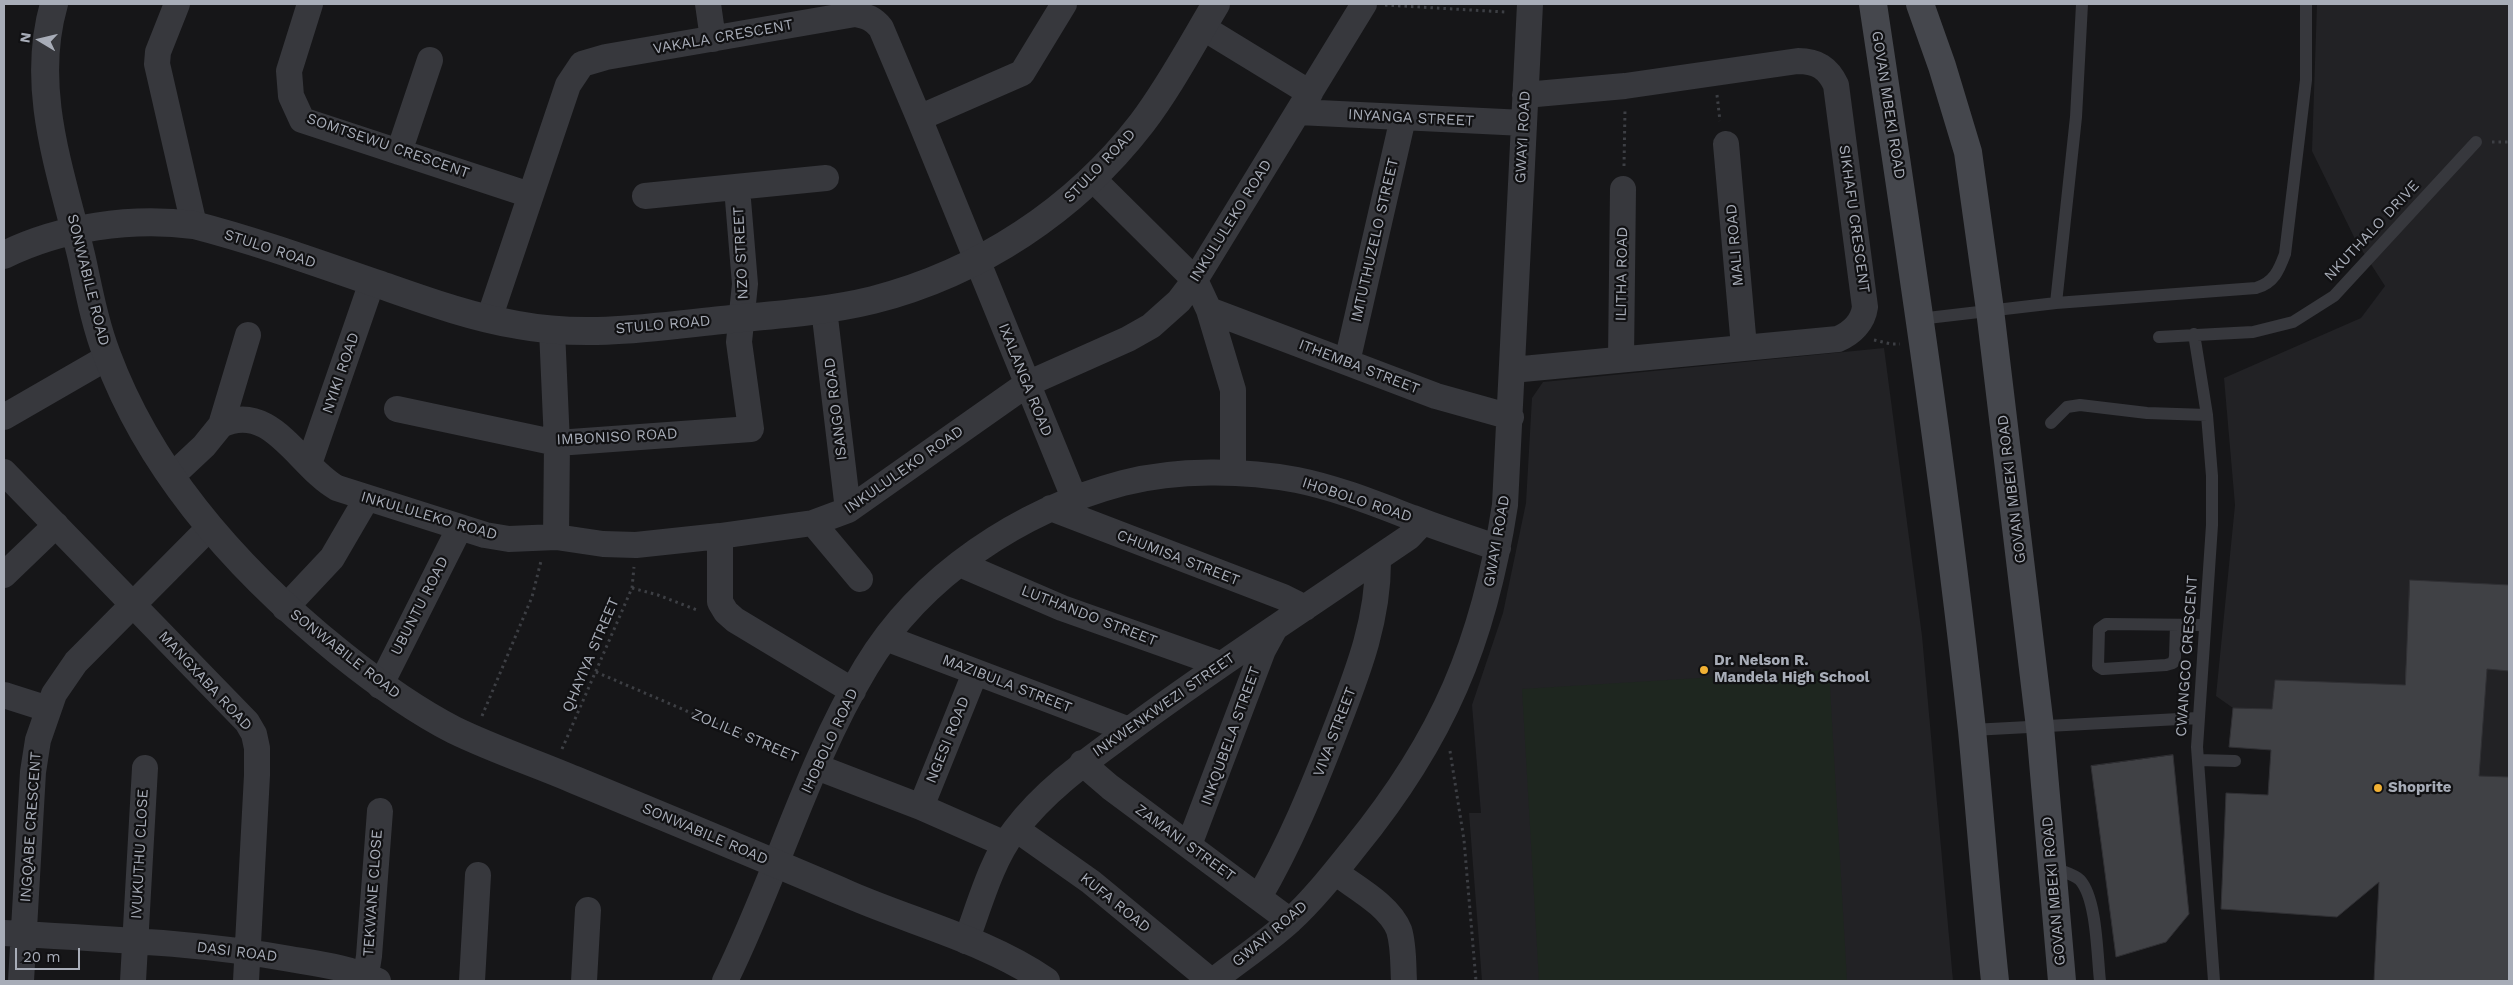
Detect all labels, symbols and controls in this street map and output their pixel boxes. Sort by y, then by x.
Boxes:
north arrow [15,15,65,65]
street label: VAKALA CRESCENT [652,16,794,58]
street label: GOVAN MBEKI ROAD [1867,30,1909,180]
text: N [16,31,34,44]
street label: GWAYI ROAD [1512,90,1534,184]
street label: INYANGA STREET [1347,106,1475,130]
street label: SOMTSEWU CRESCENT [304,110,472,182]
street label: STULO ROAD [1060,125,1140,207]
street label: SIKHAFU CRESCENT [1835,144,1873,294]
street label: INKULULEKO ROAD [1186,156,1276,286]
street label: IMTUTHUZELO STREET [1347,156,1403,324]
street label: NKUTHALO DRIVE [2321,177,2423,285]
street label: MALI ROAD [1722,203,1748,287]
street label: NZO STREET [730,206,752,300]
street label: SONWABILE ROAD [63,212,113,348]
street label: STULO ROAD [222,226,318,272]
street label: ILITHA ROAD [1612,227,1632,321]
street label: STULO ROAD [615,312,711,338]
street label: IXALANGA ROAD [994,321,1056,439]
street label: NYIKI ROAD [319,330,363,416]
street label: ITHEMBA STREET [1296,336,1422,398]
street label: ISANGO ROAD [821,357,851,461]
street label: GOVAN MBEKI ROAD [1994,414,2030,564]
street label: INKULULEKO ROAD [841,422,967,518]
street label: IMBONISO ROAD [556,425,678,449]
street label: IHOBOLO ROAD [1300,474,1414,526]
street label: INKULULEKO ROAD [359,488,499,544]
street label: GWAYI ROAD [1480,494,1514,588]
street label: CHUMISA STREET [1114,526,1242,590]
street label: UBUNTU ROAD [387,554,453,658]
street label: CWANGCO CRESCENT [2172,575,2202,737]
street label: LUTHANDO STREET [1019,582,1159,650]
street label: QHAYIYA STREET [559,595,623,715]
street label: SONWABILE ROAD [286,605,404,703]
street label: MANGXABA ROAD [154,628,256,734]
street label: INKWENKWEZI STREET [1089,649,1239,761]
street label: MAZIBULA STREET [940,651,1074,717]
place label: Dr. Nelson R. Mandela High School [1714,652,1870,687]
street label: INKQUBELA STREET [1198,664,1264,808]
marker: Dr. Nelson R. Mandela High School [1698,664,1710,676]
street label: IHOBOLO ROAD [798,685,862,797]
street label: VIVA STREET [1310,685,1360,779]
street label: NGESI ROAD [922,694,974,786]
street label: ZOLILE STREET [689,705,801,767]
street label: INGQABE CRESCENT [17,751,45,903]
place label: Shoprite [2388,779,2451,797]
marker: Shoprite [2372,782,2384,794]
street label: IVUKUTHU CLOSE [128,788,152,920]
street label: SONWABILE ROAD [639,799,771,869]
street label: ZAMANI STREET [1132,801,1238,885]
street label: GOVAN MBEKI ROAD [2039,816,2069,966]
street label: TEKWANE CLOSE [360,829,386,957]
street label: KUFA ROAD [1076,869,1154,937]
street label: GWAYI ROAD [1229,897,1311,971]
scale bar [18,938,82,970]
street label: DASI ROAD [196,938,278,966]
text: 20 m [23,948,61,966]

